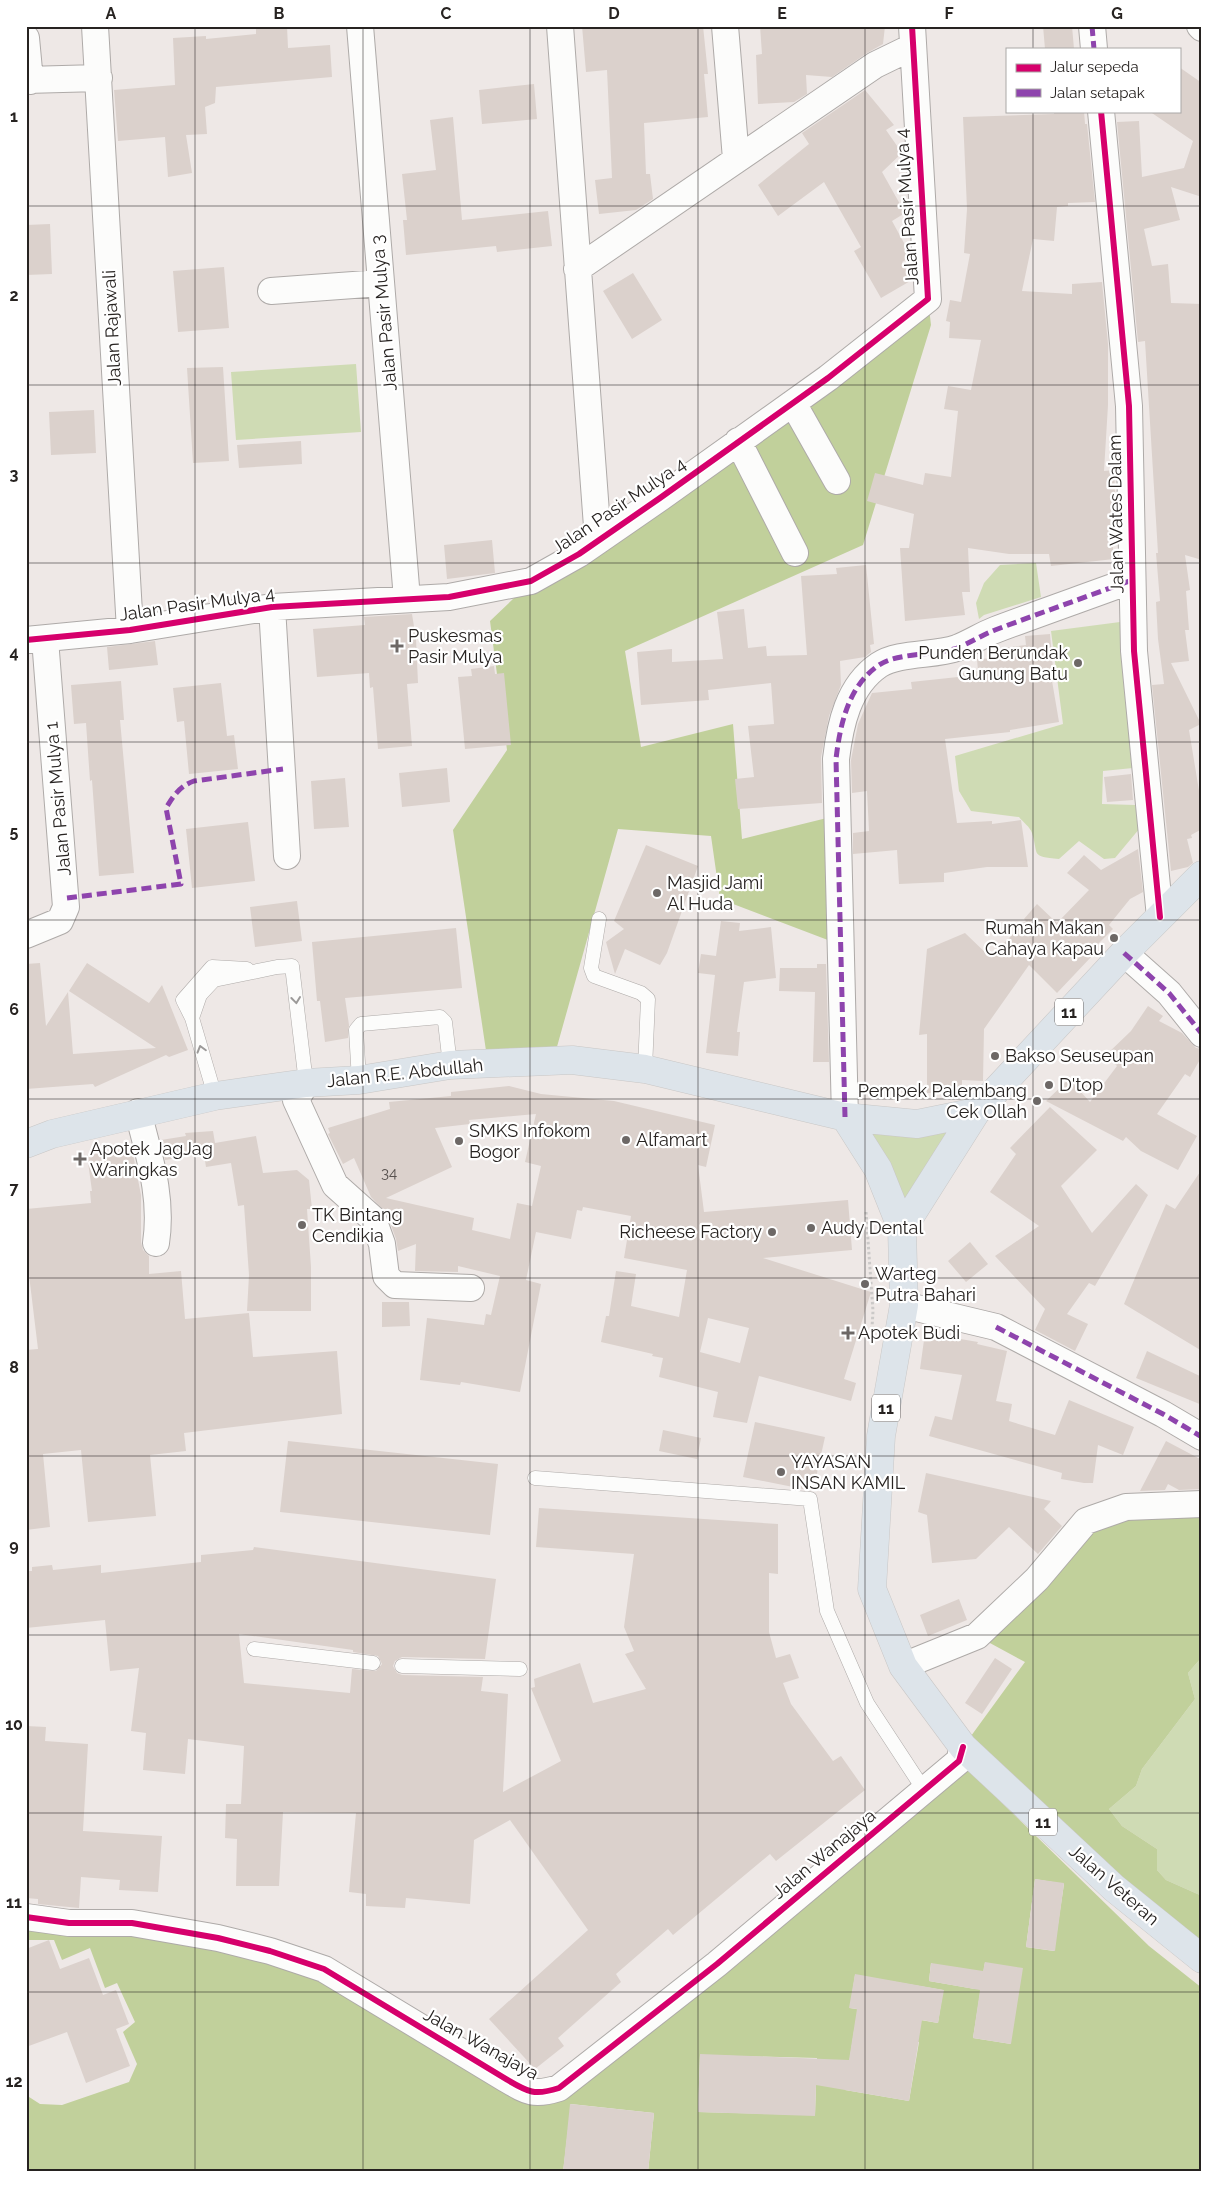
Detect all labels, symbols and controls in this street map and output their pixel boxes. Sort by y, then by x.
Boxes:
text: A [106,4,117,23]
text: B [274,4,285,23]
text: C [441,4,452,23]
text: D [608,4,620,23]
text: E [777,4,787,23]
text: F [944,4,954,23]
text: G [1111,4,1123,23]
legend [1006,48,1180,112]
text: Jalur sepeda [1050,58,1139,76]
text: Jalan setapak [1050,84,1145,102]
text: 1 [10,107,18,126]
street label: Jalan Pasir Mulya 4 [891,128,922,286]
street label: Jalan Pasir Mulya 3 [366,234,401,392]
street label: Jalan Rajawali [98,269,125,387]
text: 2 [9,286,19,305]
street label: Jalan Wates Dalam [1104,434,1127,594]
street label: Jalan Pasir Mulya 4 [548,453,690,558]
text: 3 [10,465,19,484]
street label: Jalan Pasir Mulya 4 [118,582,276,625]
place label: Puskesmas Pasir Mulya [408,625,502,667]
marker: Puskesmas Pasir Mulya [390,639,404,653]
place label: Punden Berundak Gunung Batu [918,642,1068,684]
text: 4 [9,643,19,662]
marker: Punden Berundak Gunung Batu [1072,657,1084,669]
street label: Jalan Pasir Mulya 1 [40,721,75,877]
text: 5 [10,822,19,841]
place label: Masjid Jami Al Huda [667,872,763,914]
marker: Masjid Jami Al Huda [651,887,663,899]
place label: Rumah Makan Cahaya Kapau [985,917,1104,959]
marker: Rumah Makan Cahaya Kapau [1108,932,1120,944]
one-way arrow [290,996,301,1004]
road number: 11 [1055,999,1083,1026]
text: 6 [9,1000,19,1019]
one-way arrow [197,1045,207,1053]
place label: Bakso Seuseupan [1005,1045,1154,1066]
marker: Bakso Seuseupan [989,1050,1001,1062]
street label: Jalan R.E. Abdullah [326,1054,484,1091]
place label: D'top [1059,1074,1103,1095]
marker: D'top [1043,1079,1055,1091]
place label: Pempek Palembang Cek Ollah [858,1080,1027,1122]
marker: Pempek Palembang Cek Ollah [1031,1095,1043,1107]
place label: SMKS Infokom Bogor [469,1120,590,1162]
place label: Alfamart [636,1129,707,1150]
marker: Alfamart [620,1134,632,1146]
marker: SMKS Infokom Bogor [453,1135,465,1147]
place label: Apotek JagJag Waringkas [90,1138,213,1180]
marker: Apotek JagJag Waringkas [74,1153,86,1165]
house number: 34 [381,1164,397,1182]
text: 7 [10,1179,19,1198]
place label: TK Bintang Cendikia [312,1204,403,1246]
place label: Audy Dental [821,1217,923,1238]
marker: TK Bintang Cendikia [296,1219,308,1231]
place label: Richeese Factory [619,1221,762,1242]
marker: Audy Dental [805,1222,817,1234]
marker: Richeese Factory [766,1226,778,1238]
place label: Warteg Putra Bahari [875,1263,976,1305]
marker: Warteg Putra Bahari [859,1278,871,1290]
place label: Apotek Budi [858,1322,960,1343]
marker: Apotek Budi [842,1327,854,1339]
text: 8 [9,1358,19,1377]
road number: 11 [872,1395,900,1422]
place label: YAYASAN INSAN KAMIL [791,1451,906,1493]
marker: YAYASAN INSAN KAMIL [775,1466,787,1478]
text: 9 [9,1536,19,1555]
text: 10 [5,1715,23,1734]
street label: Jalan Wanajaya [768,1804,880,1903]
road number: 11 [1029,1808,1057,1835]
street label: Jalan Veteran [1065,1840,1163,1929]
text: 11 [6,1893,22,1912]
street label: Jalan Wanajaya [420,2003,542,2084]
text: 12 [6,2072,22,2091]

